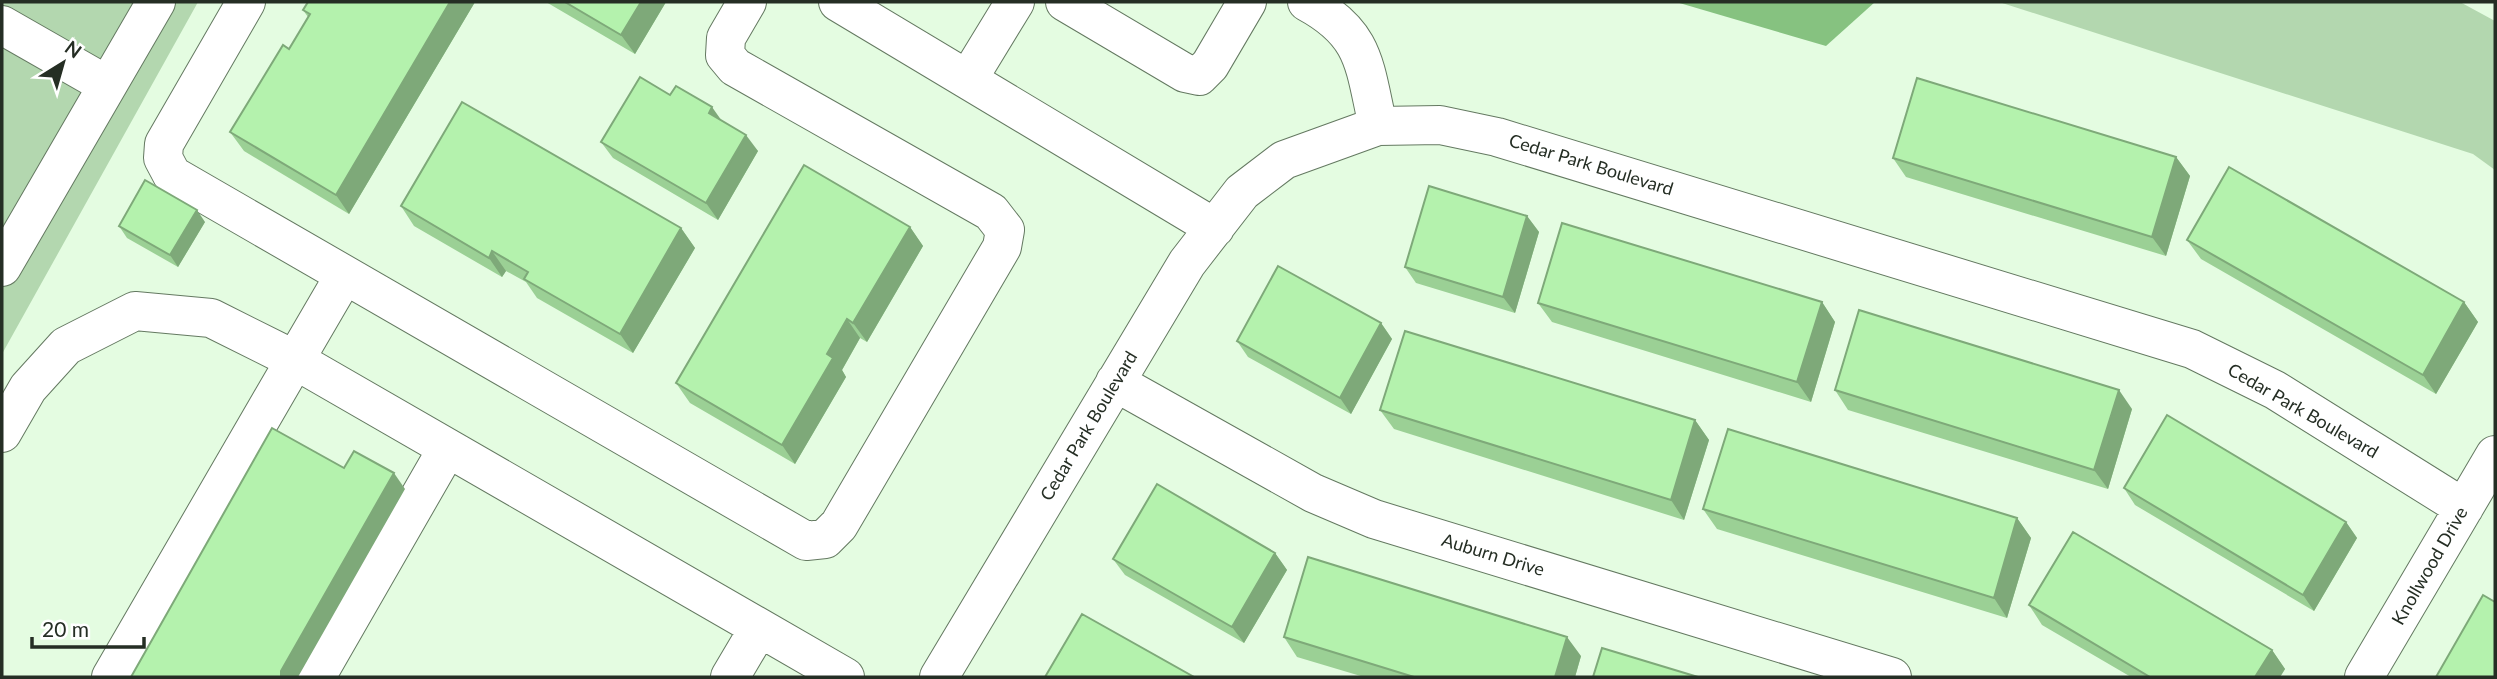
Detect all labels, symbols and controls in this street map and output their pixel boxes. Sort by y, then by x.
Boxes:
north arrow [28,28,98,98]
text: N [61,35,86,63]
street label: Cedar Park Boulevard [1507,129,1676,199]
street label: Cedar Park Boulevard [1035,347,1141,504]
street label: Cedar Park Boulevard [2224,358,2383,462]
street label: Knollwood Drive [2386,503,2472,628]
street label: Auburn Drive [1439,528,1547,580]
scale bar [32,606,144,650]
text: 20 m [42,616,89,641]

